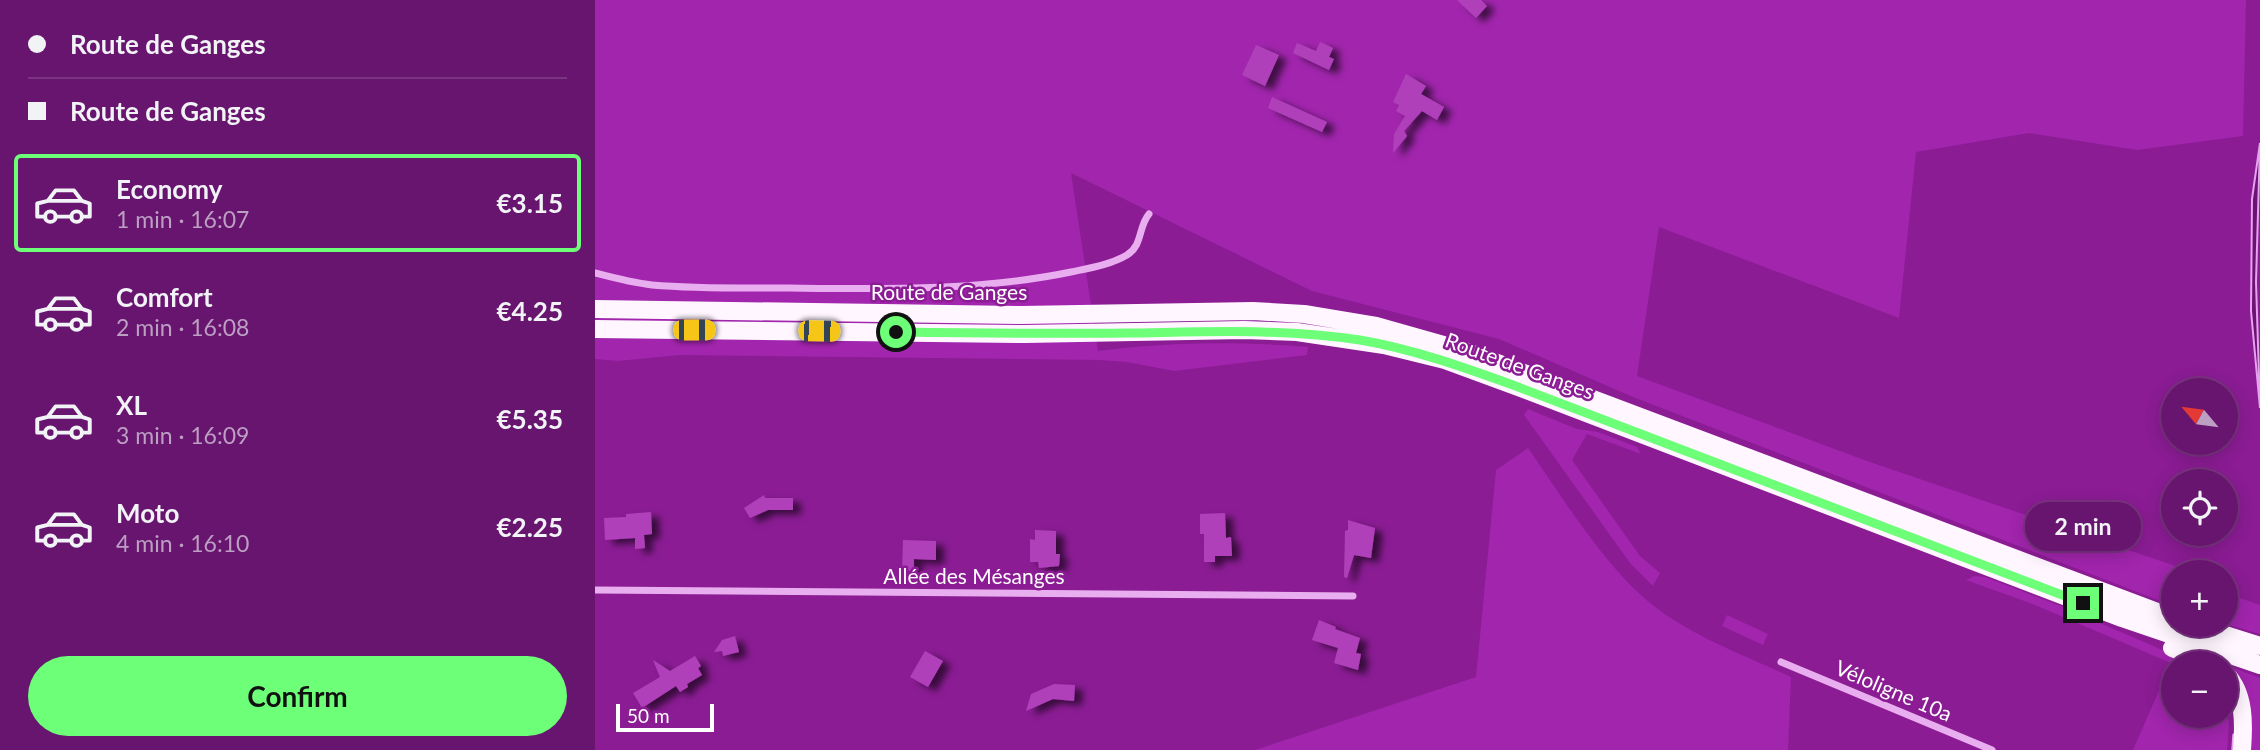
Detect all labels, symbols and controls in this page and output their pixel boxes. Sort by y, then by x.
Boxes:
text: Route de Ganges [70,28,266,60]
text: Route de Ganges [70,95,266,127]
icon: car [32,172,95,235]
text: Economy [116,173,222,205]
text: €3.15 [497,187,563,219]
text: 1 min · 16:07 [116,205,249,233]
street label: Route de Ganges [871,279,1027,304]
icon: car [32,280,95,343]
text: Comfort [116,281,213,313]
text: €4.25 [497,295,563,327]
text: 2 min · 16:08 [116,313,249,341]
route start [880,316,912,348]
car [674,320,716,341]
car [798,320,841,342]
street label: Route de Ganges [1442,326,1598,404]
north arrow [2161,378,2238,455]
map controls [2161,378,2238,728]
icon: car [32,388,95,451]
text: XL [116,389,147,421]
text: €5.35 [497,403,563,435]
text: 3 min · 16:09 [116,421,249,449]
button: locate [2161,469,2238,546]
icon: car [32,496,95,559]
text: Moto [116,497,179,529]
callout: 2 min [2025,502,2141,550]
text: €2.25 [497,511,563,543]
text: 2 min [2054,512,2112,540]
text: 4 min · 16:10 [116,529,249,557]
button: + [2161,560,2238,637]
street label: Allée des Mésanges [883,563,1065,588]
route end [2067,587,2099,619]
button: − [2161,651,2238,728]
street label: Véloligne 10a [1832,654,1956,726]
button: Confirm [28,656,567,736]
scale bar [616,701,714,733]
text: 50 m [627,704,670,727]

